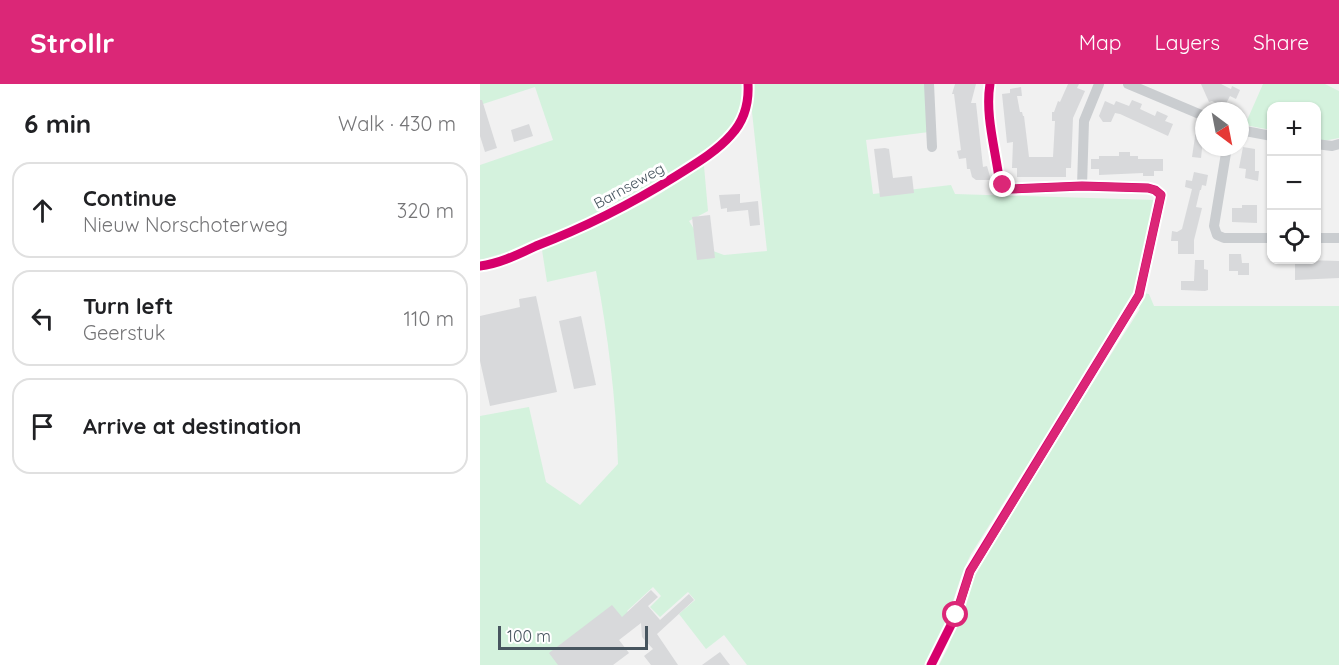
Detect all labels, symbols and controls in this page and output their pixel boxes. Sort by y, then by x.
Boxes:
text: Strollr [30,25,114,60]
text: Map [1079,29,1122,55]
text: Layers [1155,29,1220,55]
text: Share [1253,29,1309,55]
north arrow [1195,102,1249,156]
map controls [1267,102,1321,264]
button: + [1267,102,1321,156]
text: 6 min [24,107,91,140]
text: Walk · 430 m [338,111,456,136]
button: − [1267,156,1321,210]
street label: Barnseweg [590,158,667,213]
route end [989,171,1015,197]
text: Continue [83,184,177,212]
icon: ahead [26,194,59,227]
text: 320 m [397,198,454,223]
button: locate [1267,210,1321,264]
text: Nieuw Norschoterweg [83,212,288,237]
text: Turn left [83,292,173,320]
icon: left [26,302,59,335]
text: 110 m [404,306,454,331]
text: Geerstuk [83,320,165,345]
icon: arrive [26,410,59,443]
text: Arrive at destination [83,412,301,440]
route start [942,601,968,627]
scale bar [498,623,648,650]
text: 100 m [507,626,551,646]

